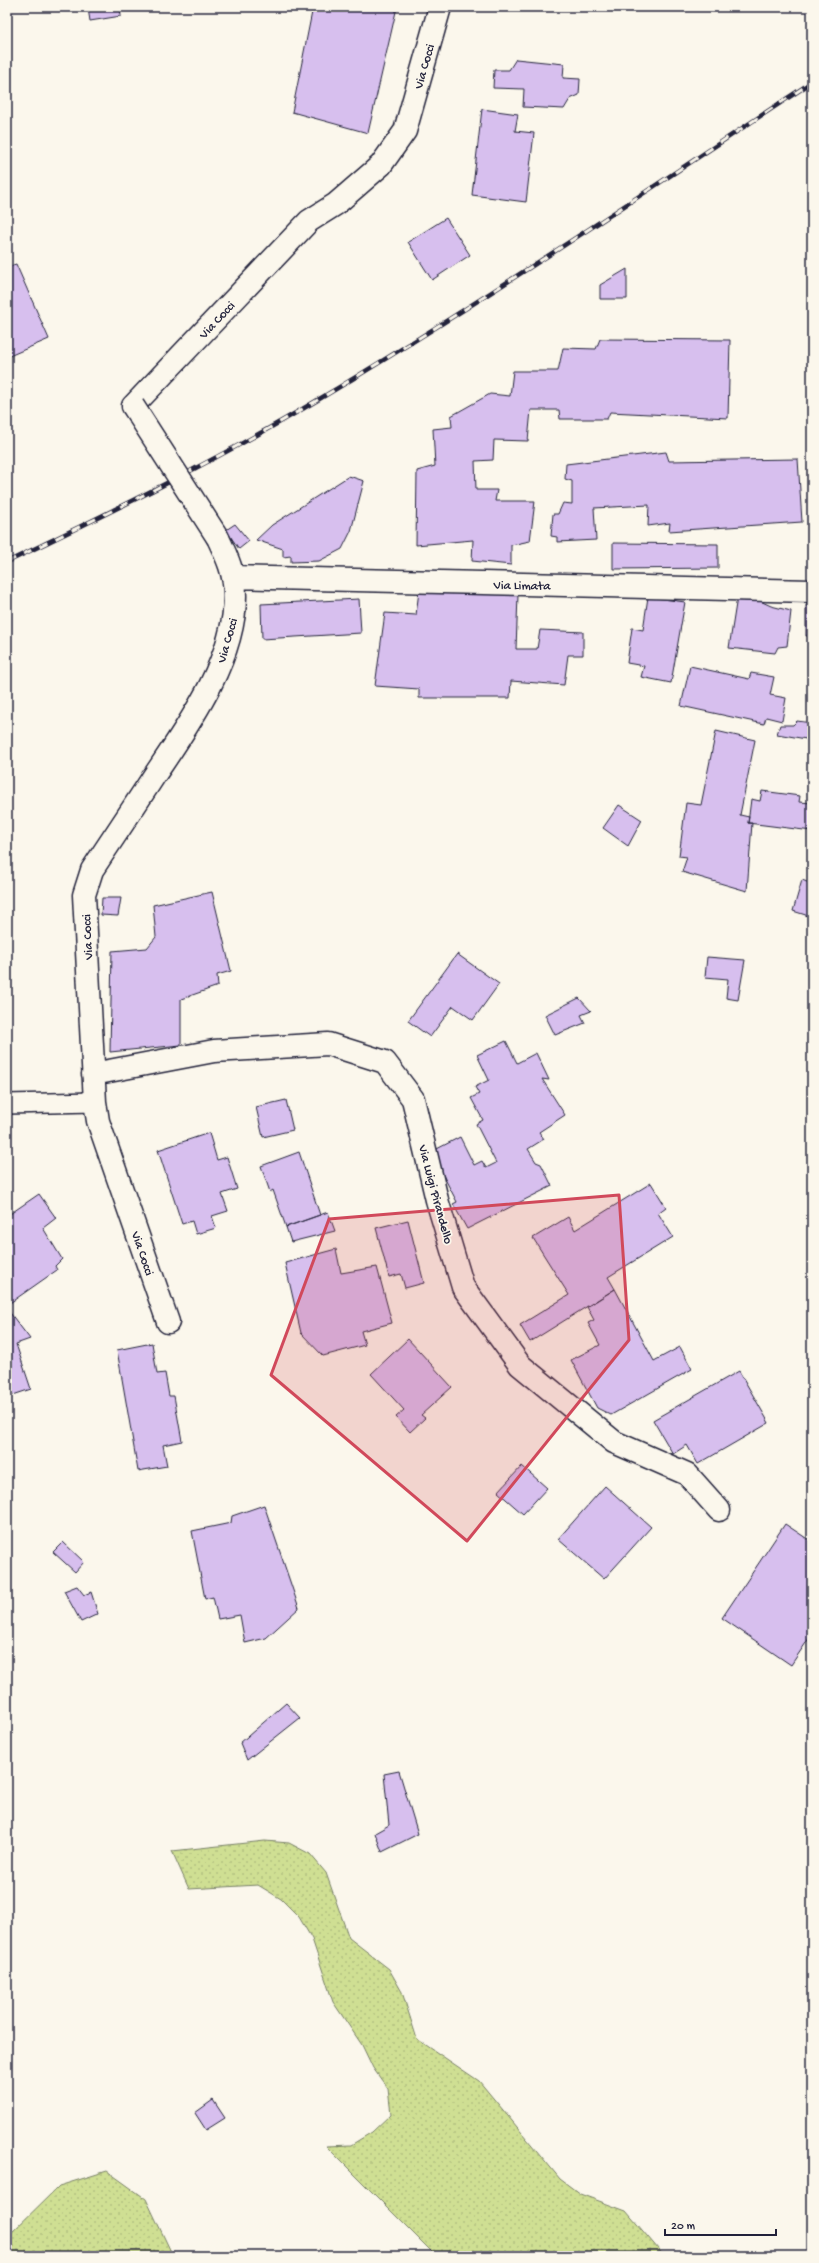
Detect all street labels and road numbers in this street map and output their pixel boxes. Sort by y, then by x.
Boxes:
street label: Via Cocci [412,42,439,92]
street label: Via Cocci [196,299,239,343]
street label: Via Limata [492,578,551,595]
street label: Via Cocci [215,616,242,666]
street label: Via Cocci [80,913,97,961]
street label: Via Luigi Pirandello [414,1142,455,1246]
street label: Via Cocci [127,1229,156,1278]

